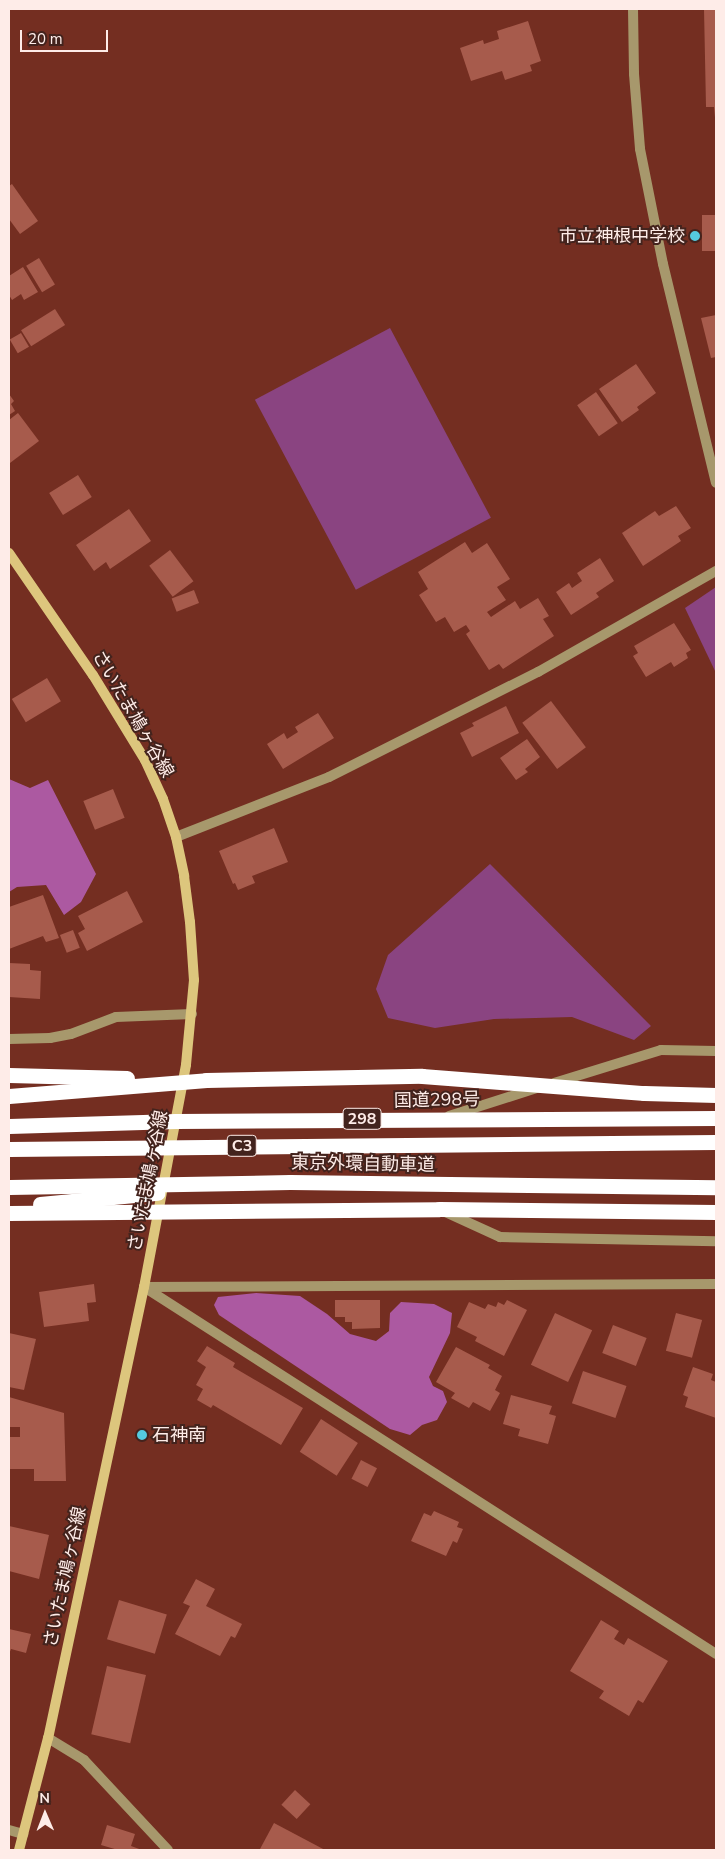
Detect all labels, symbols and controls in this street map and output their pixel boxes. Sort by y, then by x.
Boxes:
scale bar [22,20,110,52]
text: 20 m [28,29,63,49]
place label: 市立神根中学校 [559,225,685,247]
marker: 市立神根中学校 [689,230,701,242]
street label: さいたま鳩ヶ谷線 [88,646,178,782]
street label: 国道298号 [394,1088,480,1112]
road number: 298 [342,1106,382,1132]
street label: さいたま鳩ヶ谷線 [124,1108,172,1254]
road number: C3 [226,1132,258,1160]
street label: 東京外環自動車道 [291,1152,435,1176]
place label: 石神南 [152,1424,206,1446]
marker: 石神南 [136,1429,148,1441]
street label: さいたま鳩ヶ谷線 [39,1504,91,1650]
north arrow [20,1789,70,1839]
text: N [39,1789,50,1808]

